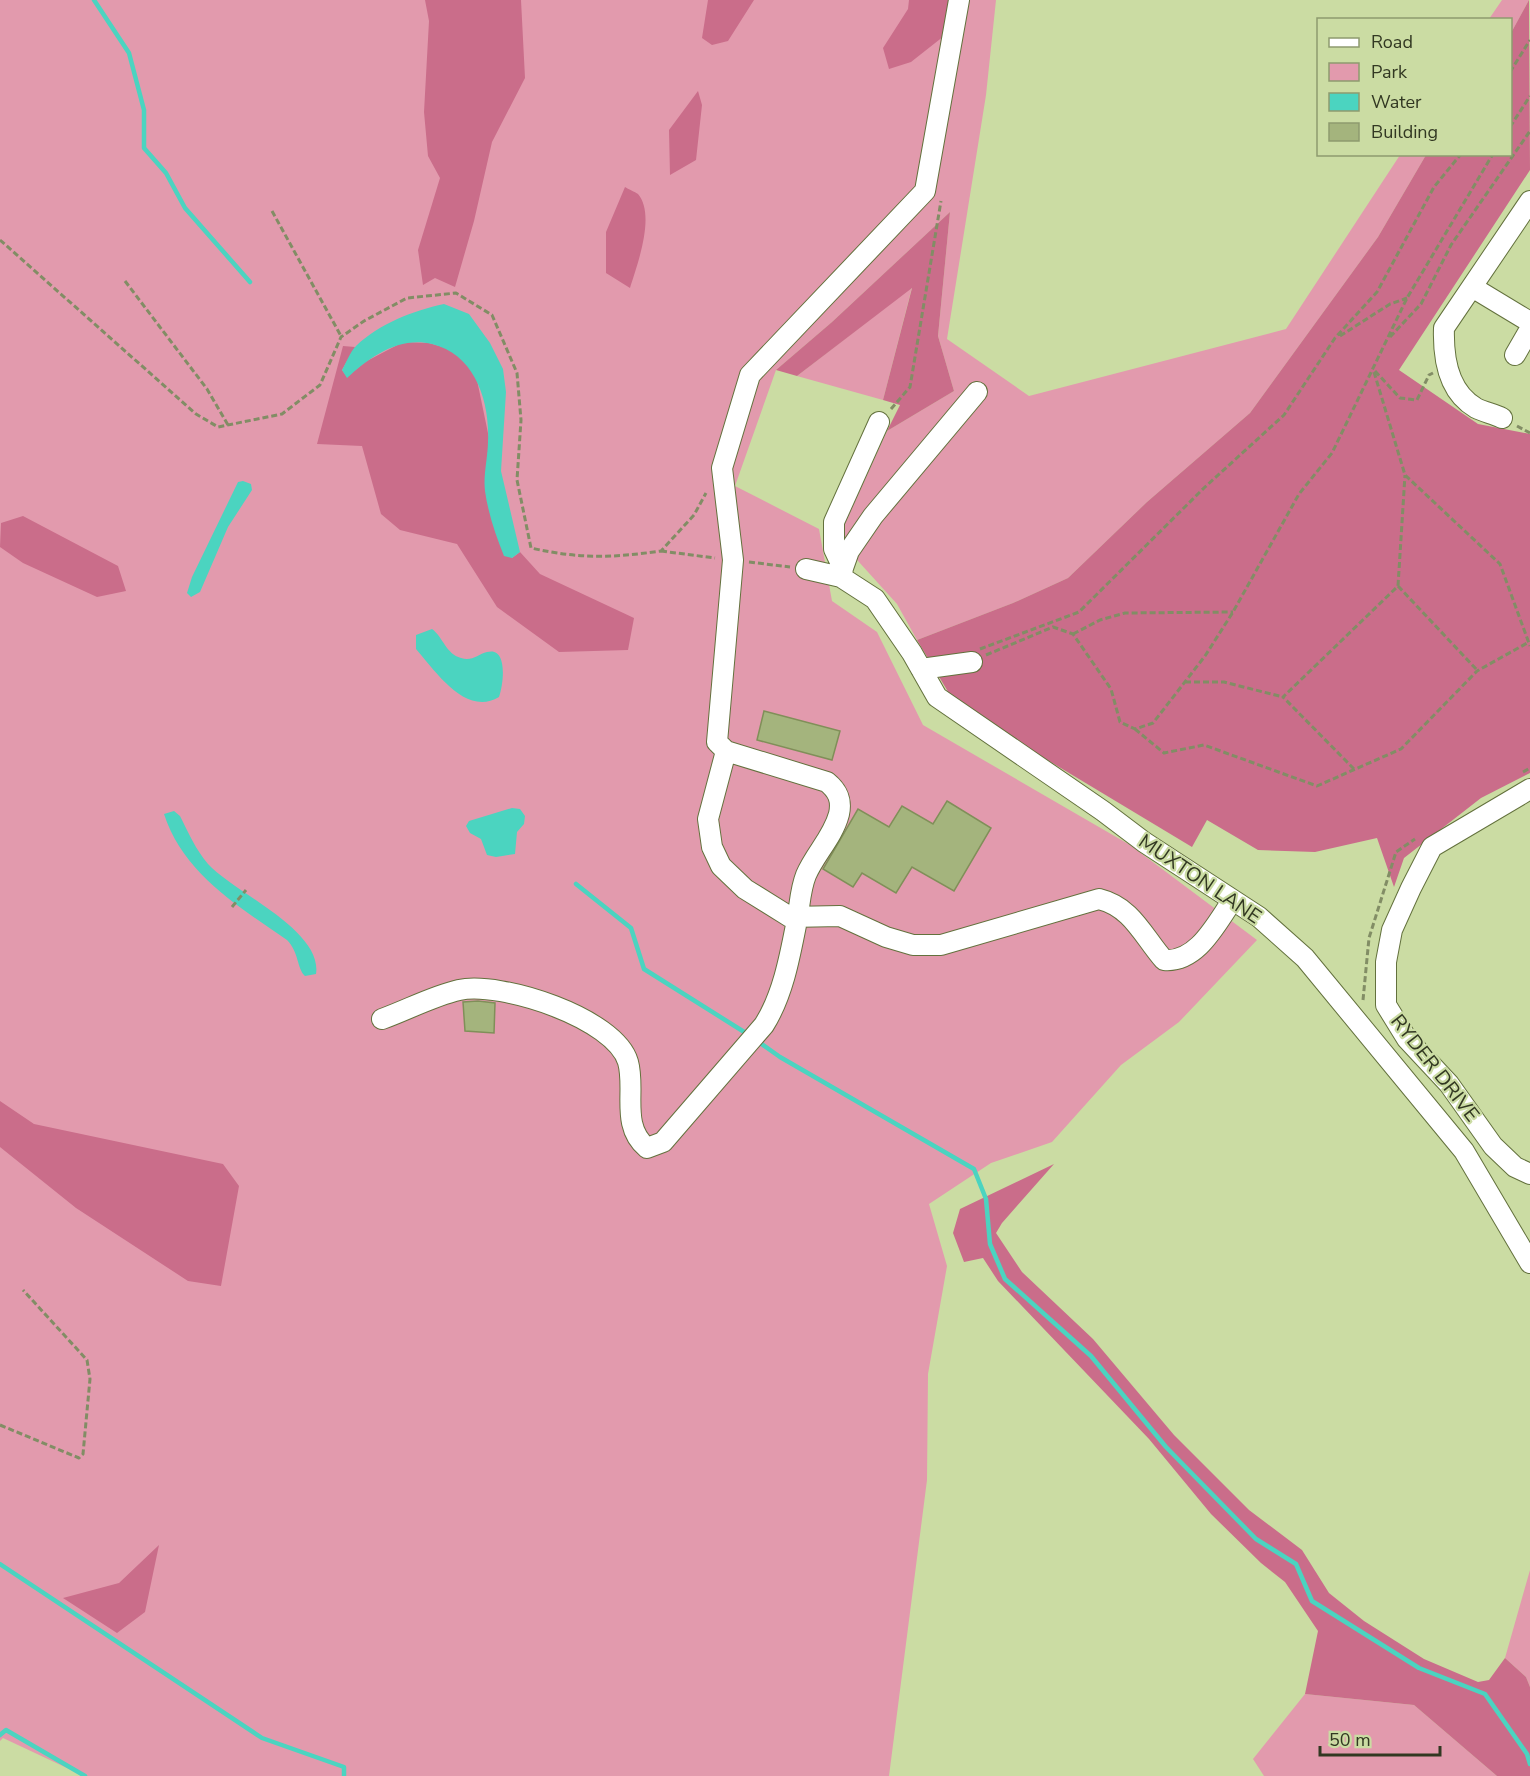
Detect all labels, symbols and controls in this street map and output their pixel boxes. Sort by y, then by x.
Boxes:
legend [1317,18,1512,156]
text: Road [1371,30,1413,54]
text: Park [1371,60,1408,84]
text: Water [1371,90,1422,114]
text: Building [1371,120,1438,144]
street label: MUXTON LANE [1133,828,1267,930]
street label: RYDER DRIVE [1385,1009,1485,1127]
scale bar [1320,1719,1440,1757]
text: 50 m [1329,1728,1371,1752]

